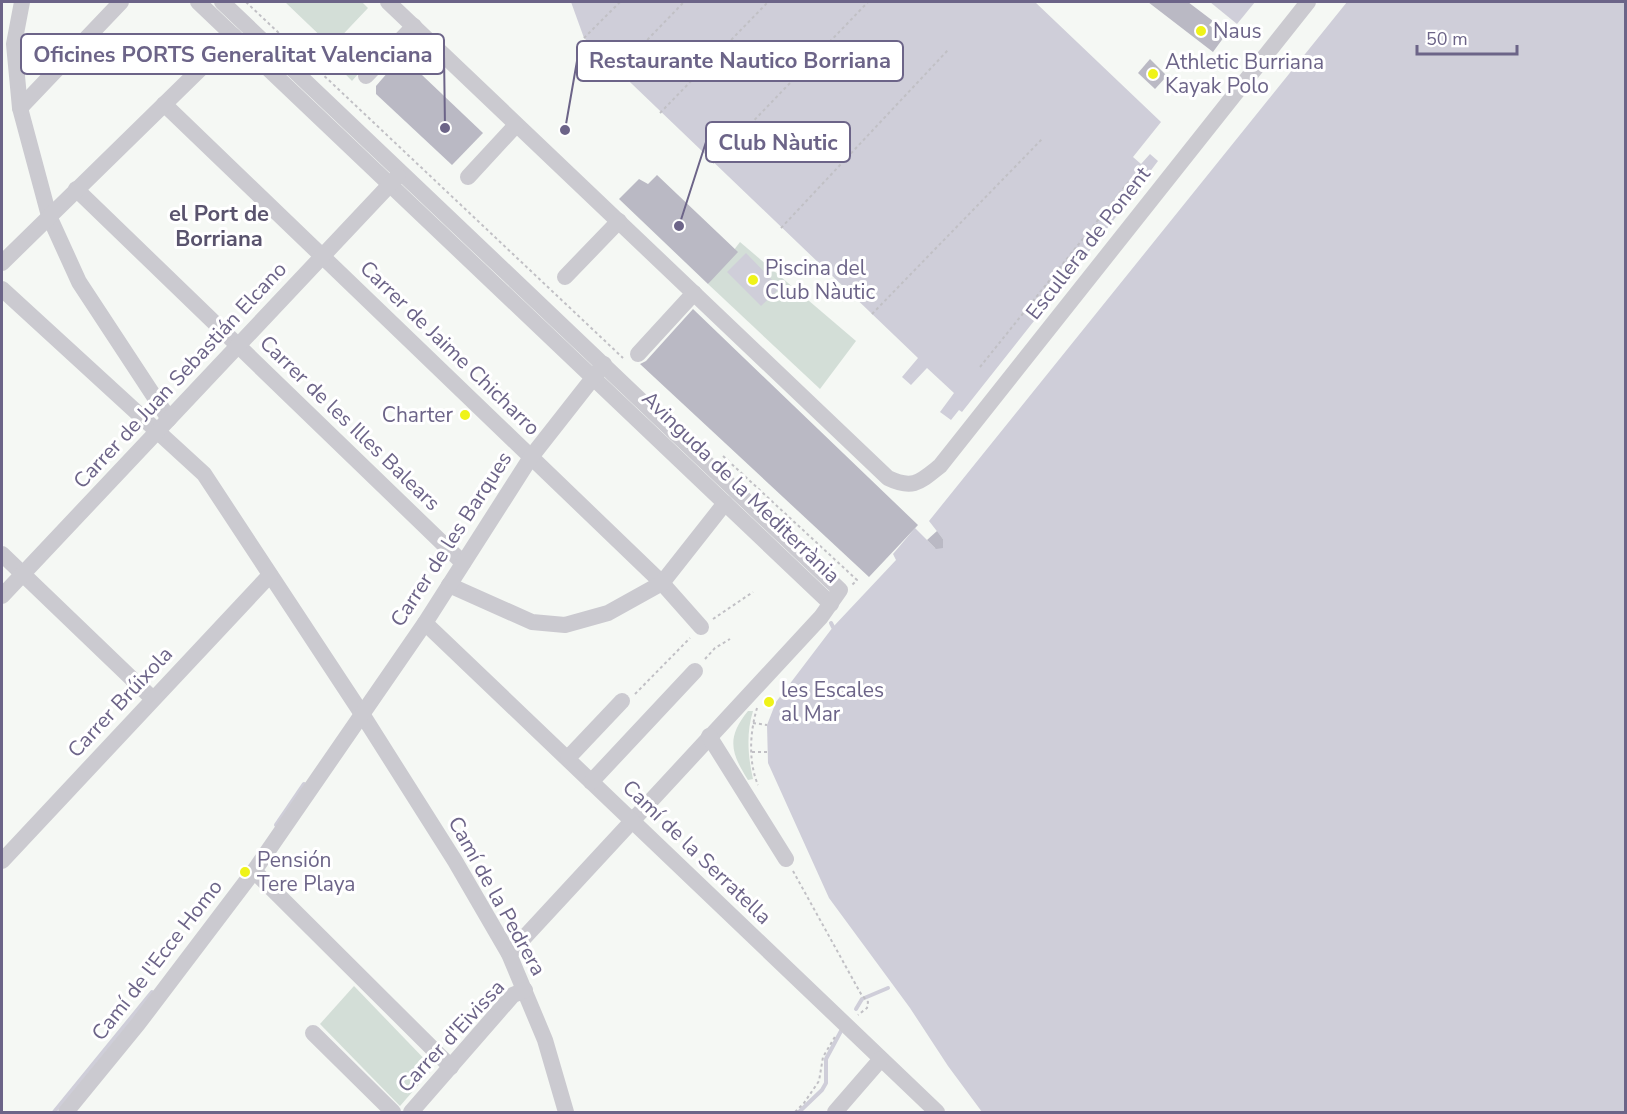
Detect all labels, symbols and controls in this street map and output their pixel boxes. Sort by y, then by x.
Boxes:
place label: Naus [1213,17,1262,45]
scale bar [1417,18,1518,56]
marker: Naus [1194,24,1208,38]
text: 50 m [1426,27,1468,51]
callout: Oficines PORTS Generalitat Valenciana [21,34,444,74]
text: Oficines PORTS Generalitat Valenciana [33,40,433,70]
callout: Restaurante Nautico Borriana [577,41,903,81]
text: Restaurante Nautico Borriana [589,46,891,76]
place label: Athletic Burriana Kayak Polo [1165,48,1324,100]
marker: Athletic Burriana Kayak Polo [1146,67,1160,81]
callout: Club Nàutic [706,122,850,162]
text: Club Nàutic [718,128,838,158]
street label: Escullera de Ponent [1019,160,1157,325]
district label: el Port de Borriana [169,199,269,254]
street label: Carrer de Jaime Chicharro [354,254,546,442]
place label: Piscina del Club Nàutic [765,254,875,306]
street label: Carrer de Juan Sebastián Elcano [67,256,293,494]
marker: Piscina del Club Nàutic [746,273,760,287]
street label: Carrer de les Illes Balears [254,329,446,517]
street label: Avinguda de la Mediterrània [636,385,846,589]
place label: Charter [382,401,453,429]
marker: Charter [458,408,472,422]
street label: Carrer de les Barques [384,446,518,632]
street label: Carrer Brúixola [61,640,179,764]
place label: les Escales al Mar [781,676,884,728]
marker: les Escales al Mar [762,695,776,709]
street label: Camí de la Serratella [616,774,778,930]
street label: Camí de la Pedrera [442,811,552,981]
place label: Pensión Tere Playa [257,846,355,898]
marker: Pensión Tere Playa [238,865,252,879]
street label: Camí de l'Ecce Homo [85,874,229,1046]
street label: Carrer d'Eivissa [391,973,511,1099]

